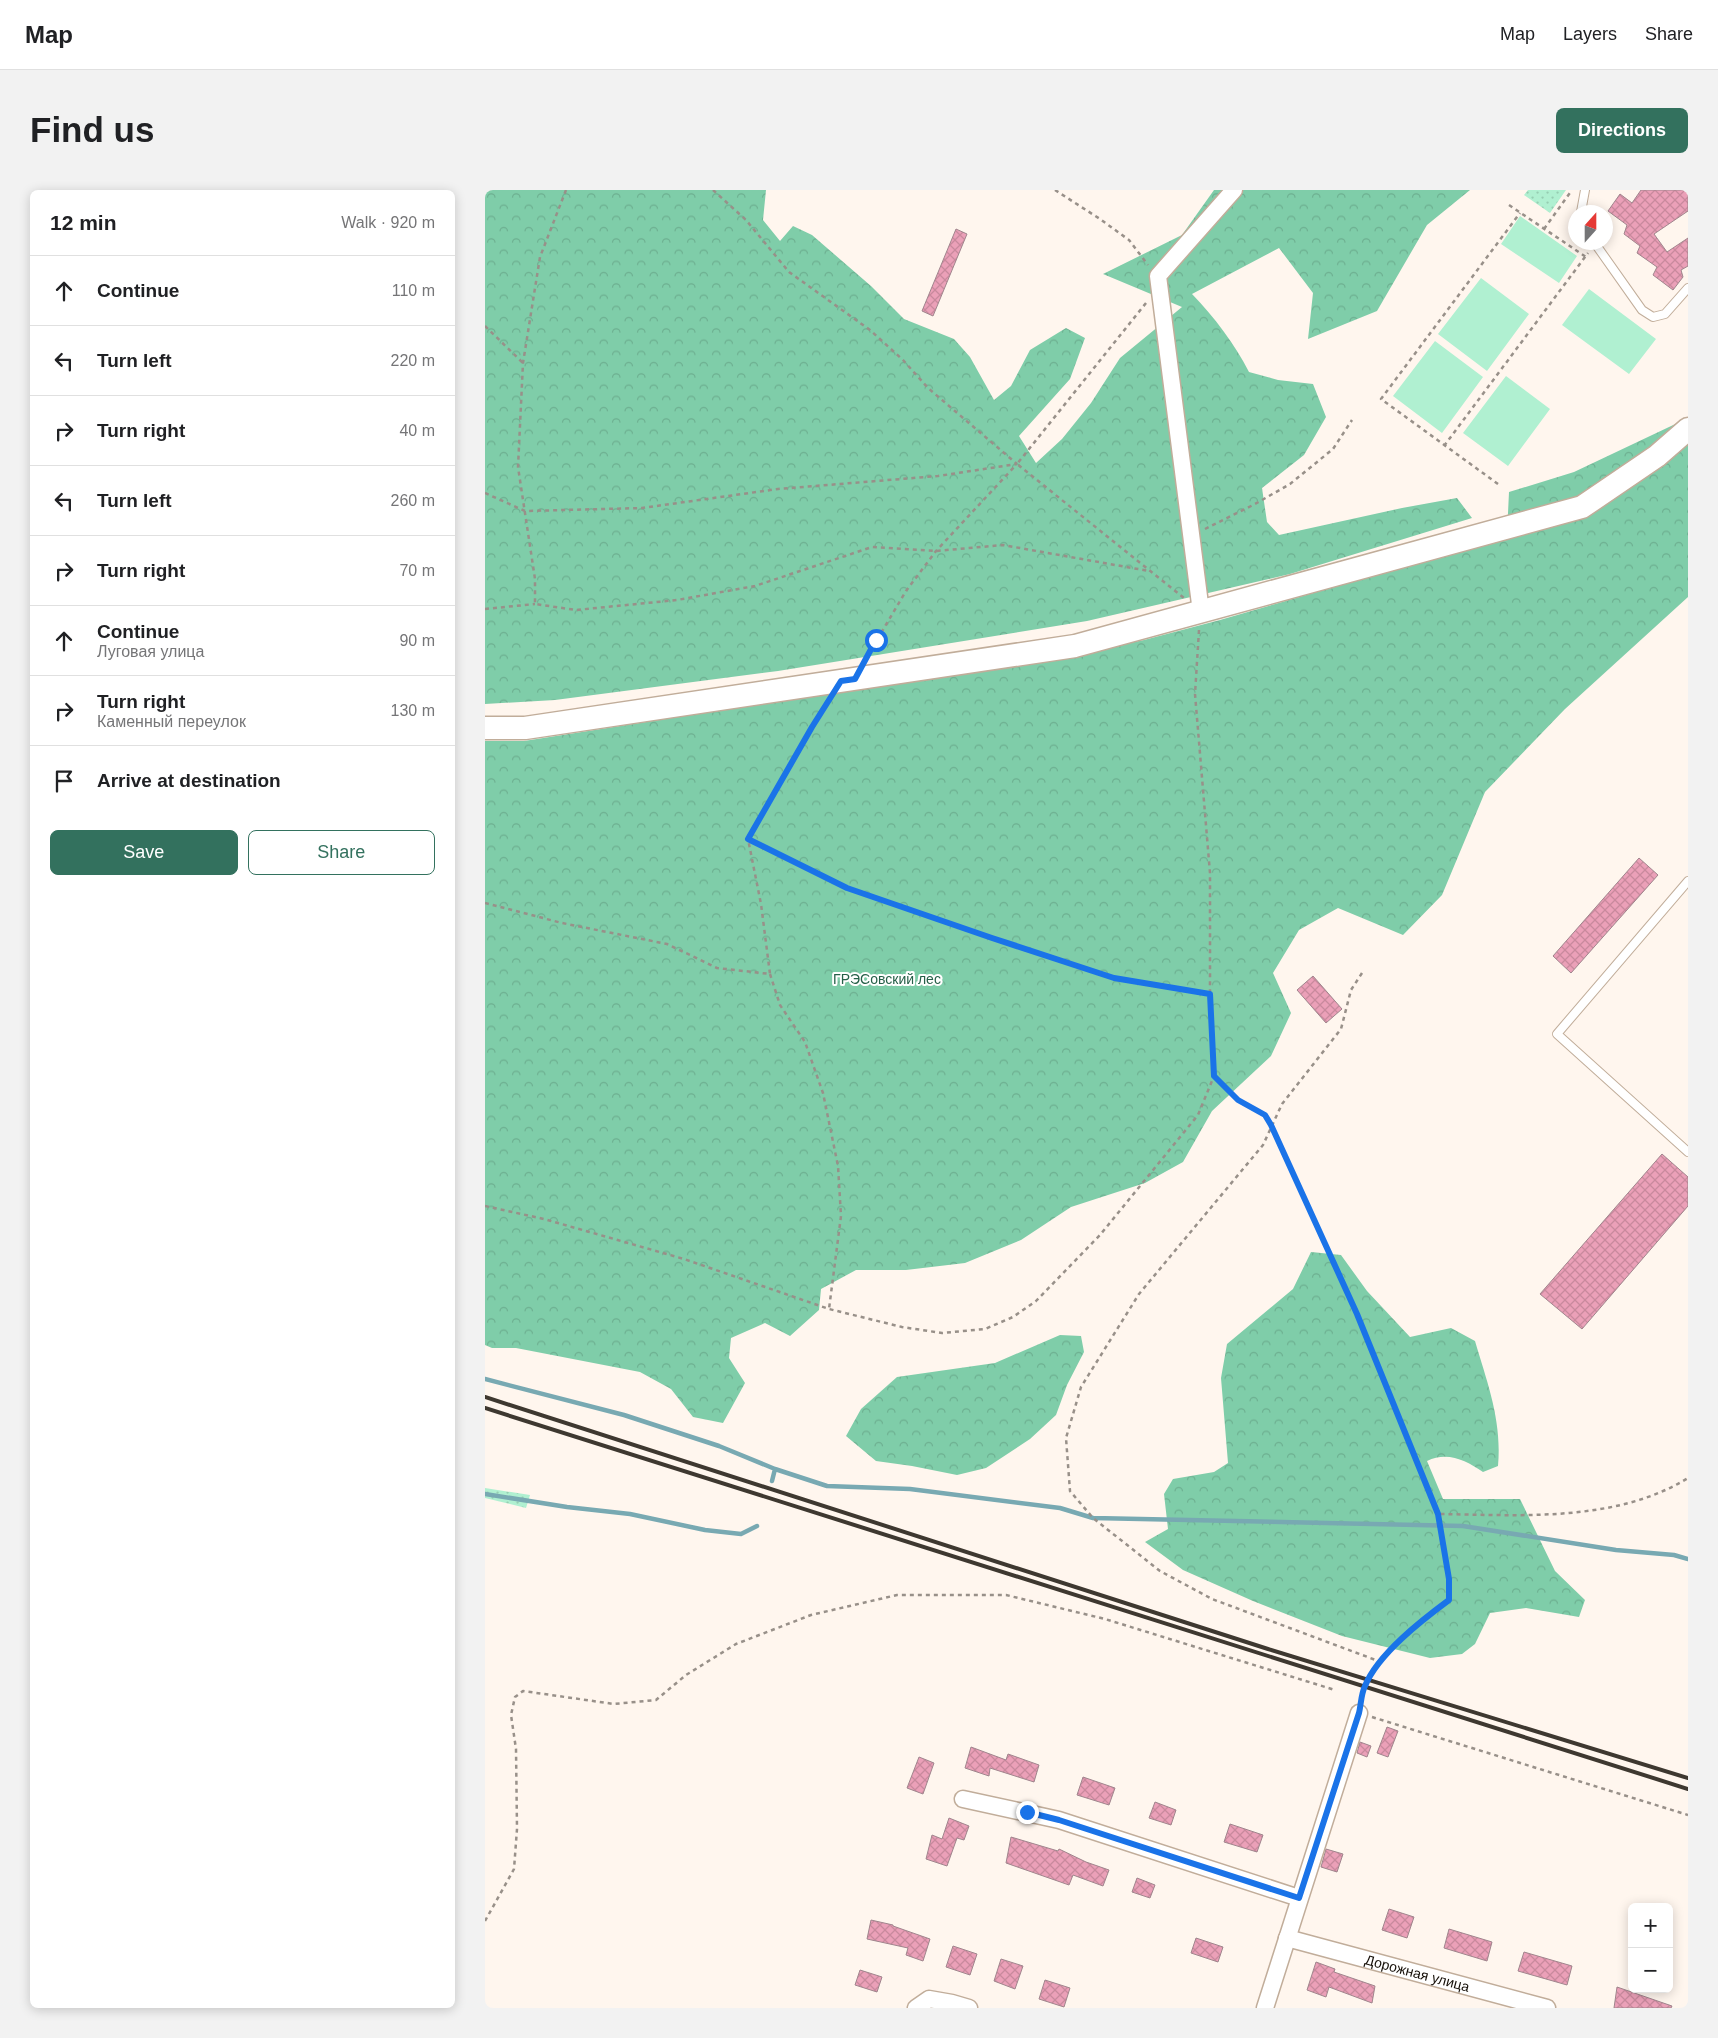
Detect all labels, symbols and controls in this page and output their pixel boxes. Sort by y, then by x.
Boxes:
text: Map [25,21,73,48]
text: Map [1500,24,1535,44]
text: Layers [1563,24,1617,44]
text: Share [1645,24,1693,44]
button: Directions [1556,108,1688,153]
text: Find us [30,110,154,149]
north arrow [1568,205,1613,250]
text: 12 min [50,211,117,234]
text: Walk · 920 m [341,214,435,231]
icon: ahead [50,277,78,305]
text: Continue [97,280,179,301]
text: 110 m [392,282,435,299]
icon: left [50,347,78,375]
text: Turn left [97,350,172,371]
text: 220 m [391,352,435,369]
icon: right [50,417,78,445]
text: Turn right [97,420,185,441]
text: 40 m [399,422,435,439]
icon: left [50,487,78,515]
text: Turn left [97,490,172,511]
text: 260 m [391,492,435,509]
icon: right [50,557,78,585]
text: Turn right [97,560,185,581]
text: 70 m [399,562,435,579]
text: Continue [97,621,179,642]
icon: ahead [50,627,78,655]
route start [865,629,888,652]
text: 90 m [399,632,435,649]
text: Луговая улица [97,643,204,660]
text: Turn right [97,691,185,712]
icon: right [50,697,78,725]
text: 130 m [391,702,435,719]
text: Каменный переулок [97,713,246,730]
icon: arrive [50,767,78,795]
text: Arrive at destination [97,770,281,791]
button: Save [50,830,238,875]
button: Share [248,830,435,875]
park label: ГРЭСовский лес [833,971,941,987]
route end [1016,1801,1039,1824]
map controls [1628,1903,1673,1993]
button: + [1628,1903,1673,1948]
button: − [1628,1948,1673,1993]
street label: Дорожная улица [1363,1951,1472,1995]

